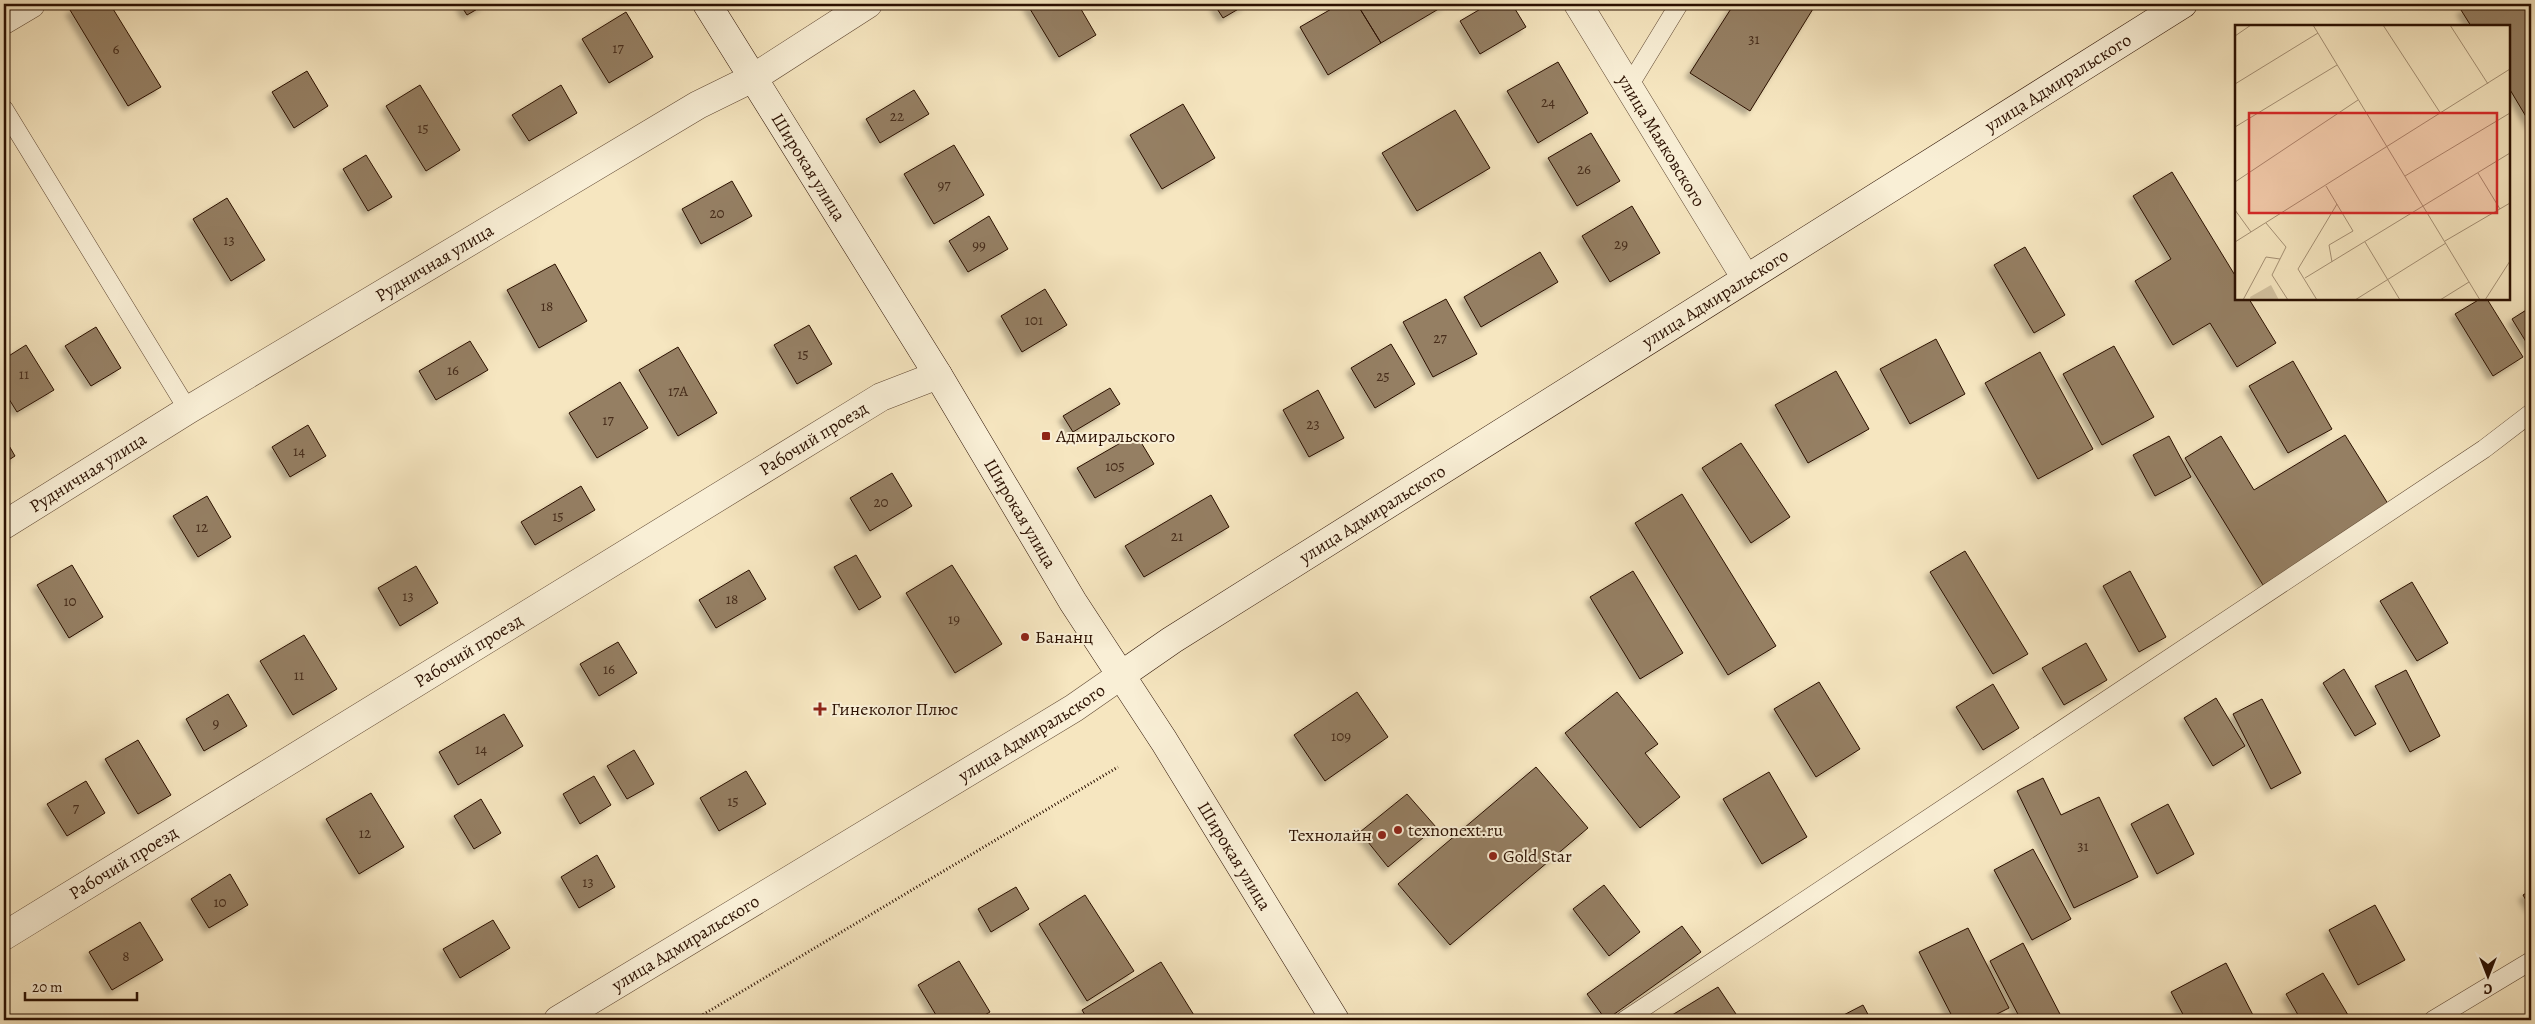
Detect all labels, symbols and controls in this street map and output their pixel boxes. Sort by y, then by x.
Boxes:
inset map [2235,25,2510,300]
street label: улица Адмиральского [1979,28,2136,138]
house number: 31 [1748,29,1760,49]
house number: 17 [612,38,624,58]
house number: 6 [113,39,120,59]
street label: улица Маяковского [1611,69,1711,211]
house number: 24 [1541,92,1555,112]
house number: 22 [890,106,904,126]
street label: Широкая улица [766,108,852,226]
house number: 15 [417,118,429,138]
house number: 26 [1577,159,1591,179]
house number: 97 [937,175,951,195]
house number: 20 [709,203,725,223]
street label: Рудничная улица [371,218,499,307]
house number: 13 [223,230,235,250]
house number: 29 [1614,234,1628,254]
house number: 99 [972,235,986,255]
street label: улица Адмиральского [1637,243,1793,354]
house number: 18 [541,296,553,316]
house number: 101 [1025,310,1043,330]
house number: 27 [1433,328,1447,348]
house number: 15 [797,344,809,364]
house number: 16 [447,360,459,380]
house number: 11 [19,364,29,384]
house number: 25 [1376,366,1390,386]
house number: 17А [668,381,688,401]
street label: Рабочий проезд [755,396,872,481]
house number: 17 [602,410,614,430]
house number: 23 [1306,414,1320,434]
place label: Адмиральского [1055,424,1175,448]
street label: Рудничная улица [25,427,152,518]
marker: Адмиральского [1040,430,1052,442]
house number: 14 [293,441,305,461]
street label: Широкая улица [978,454,1063,573]
house number: 105 [1105,456,1125,476]
street label: улица Адмиральского [1294,459,1450,570]
house number: 20 [873,492,889,512]
house number: 15 [552,506,564,526]
house number: 12 [196,517,208,537]
house number: 21 [1171,526,1183,546]
house number: 13 [402,586,414,606]
house number: 18 [726,589,738,609]
house number: 10 [63,591,77,611]
street label: Рабочий проезд [409,608,527,693]
house number: 19 [948,609,960,629]
place label: Бананц [1035,625,1093,649]
marker: Бананц [1019,631,1031,643]
house number: 16 [603,659,615,679]
house number: 11 [294,665,304,685]
street label: улица Адмиральского [953,678,1110,788]
place label: Гинеколог Плюс [831,697,959,721]
marker: Гинеколог Плюс [813,702,827,716]
house number: 9 [213,713,220,733]
house number: 109 [1331,726,1351,746]
house number: 14 [475,739,487,759]
house number: 15 [727,791,739,811]
street label: Широкая улица [1192,797,1277,915]
house number: 7 [73,798,80,818]
place label: texnonext.ru [1408,818,1503,842]
street label: Рабочий проезд [64,820,182,905]
house number: 12 [359,823,371,843]
place label: Технолайн [1289,823,1372,847]
marker: texnonext.ru [1392,824,1404,836]
marker: Технолайн [1376,829,1388,841]
house number: 31 [2077,836,2089,856]
place label: Gold Star [1503,844,1572,868]
marker: Gold Star [1487,850,1499,862]
house number: 13 [582,872,594,892]
street label: улица Адмиральского [606,889,764,997]
house number: 10 [213,892,227,912]
house number: 8 [122,946,130,966]
north arrow [2462,952,2512,1002]
scale bar [25,969,138,1001]
text: 20 m [32,977,63,997]
text: С [2483,979,2492,998]

